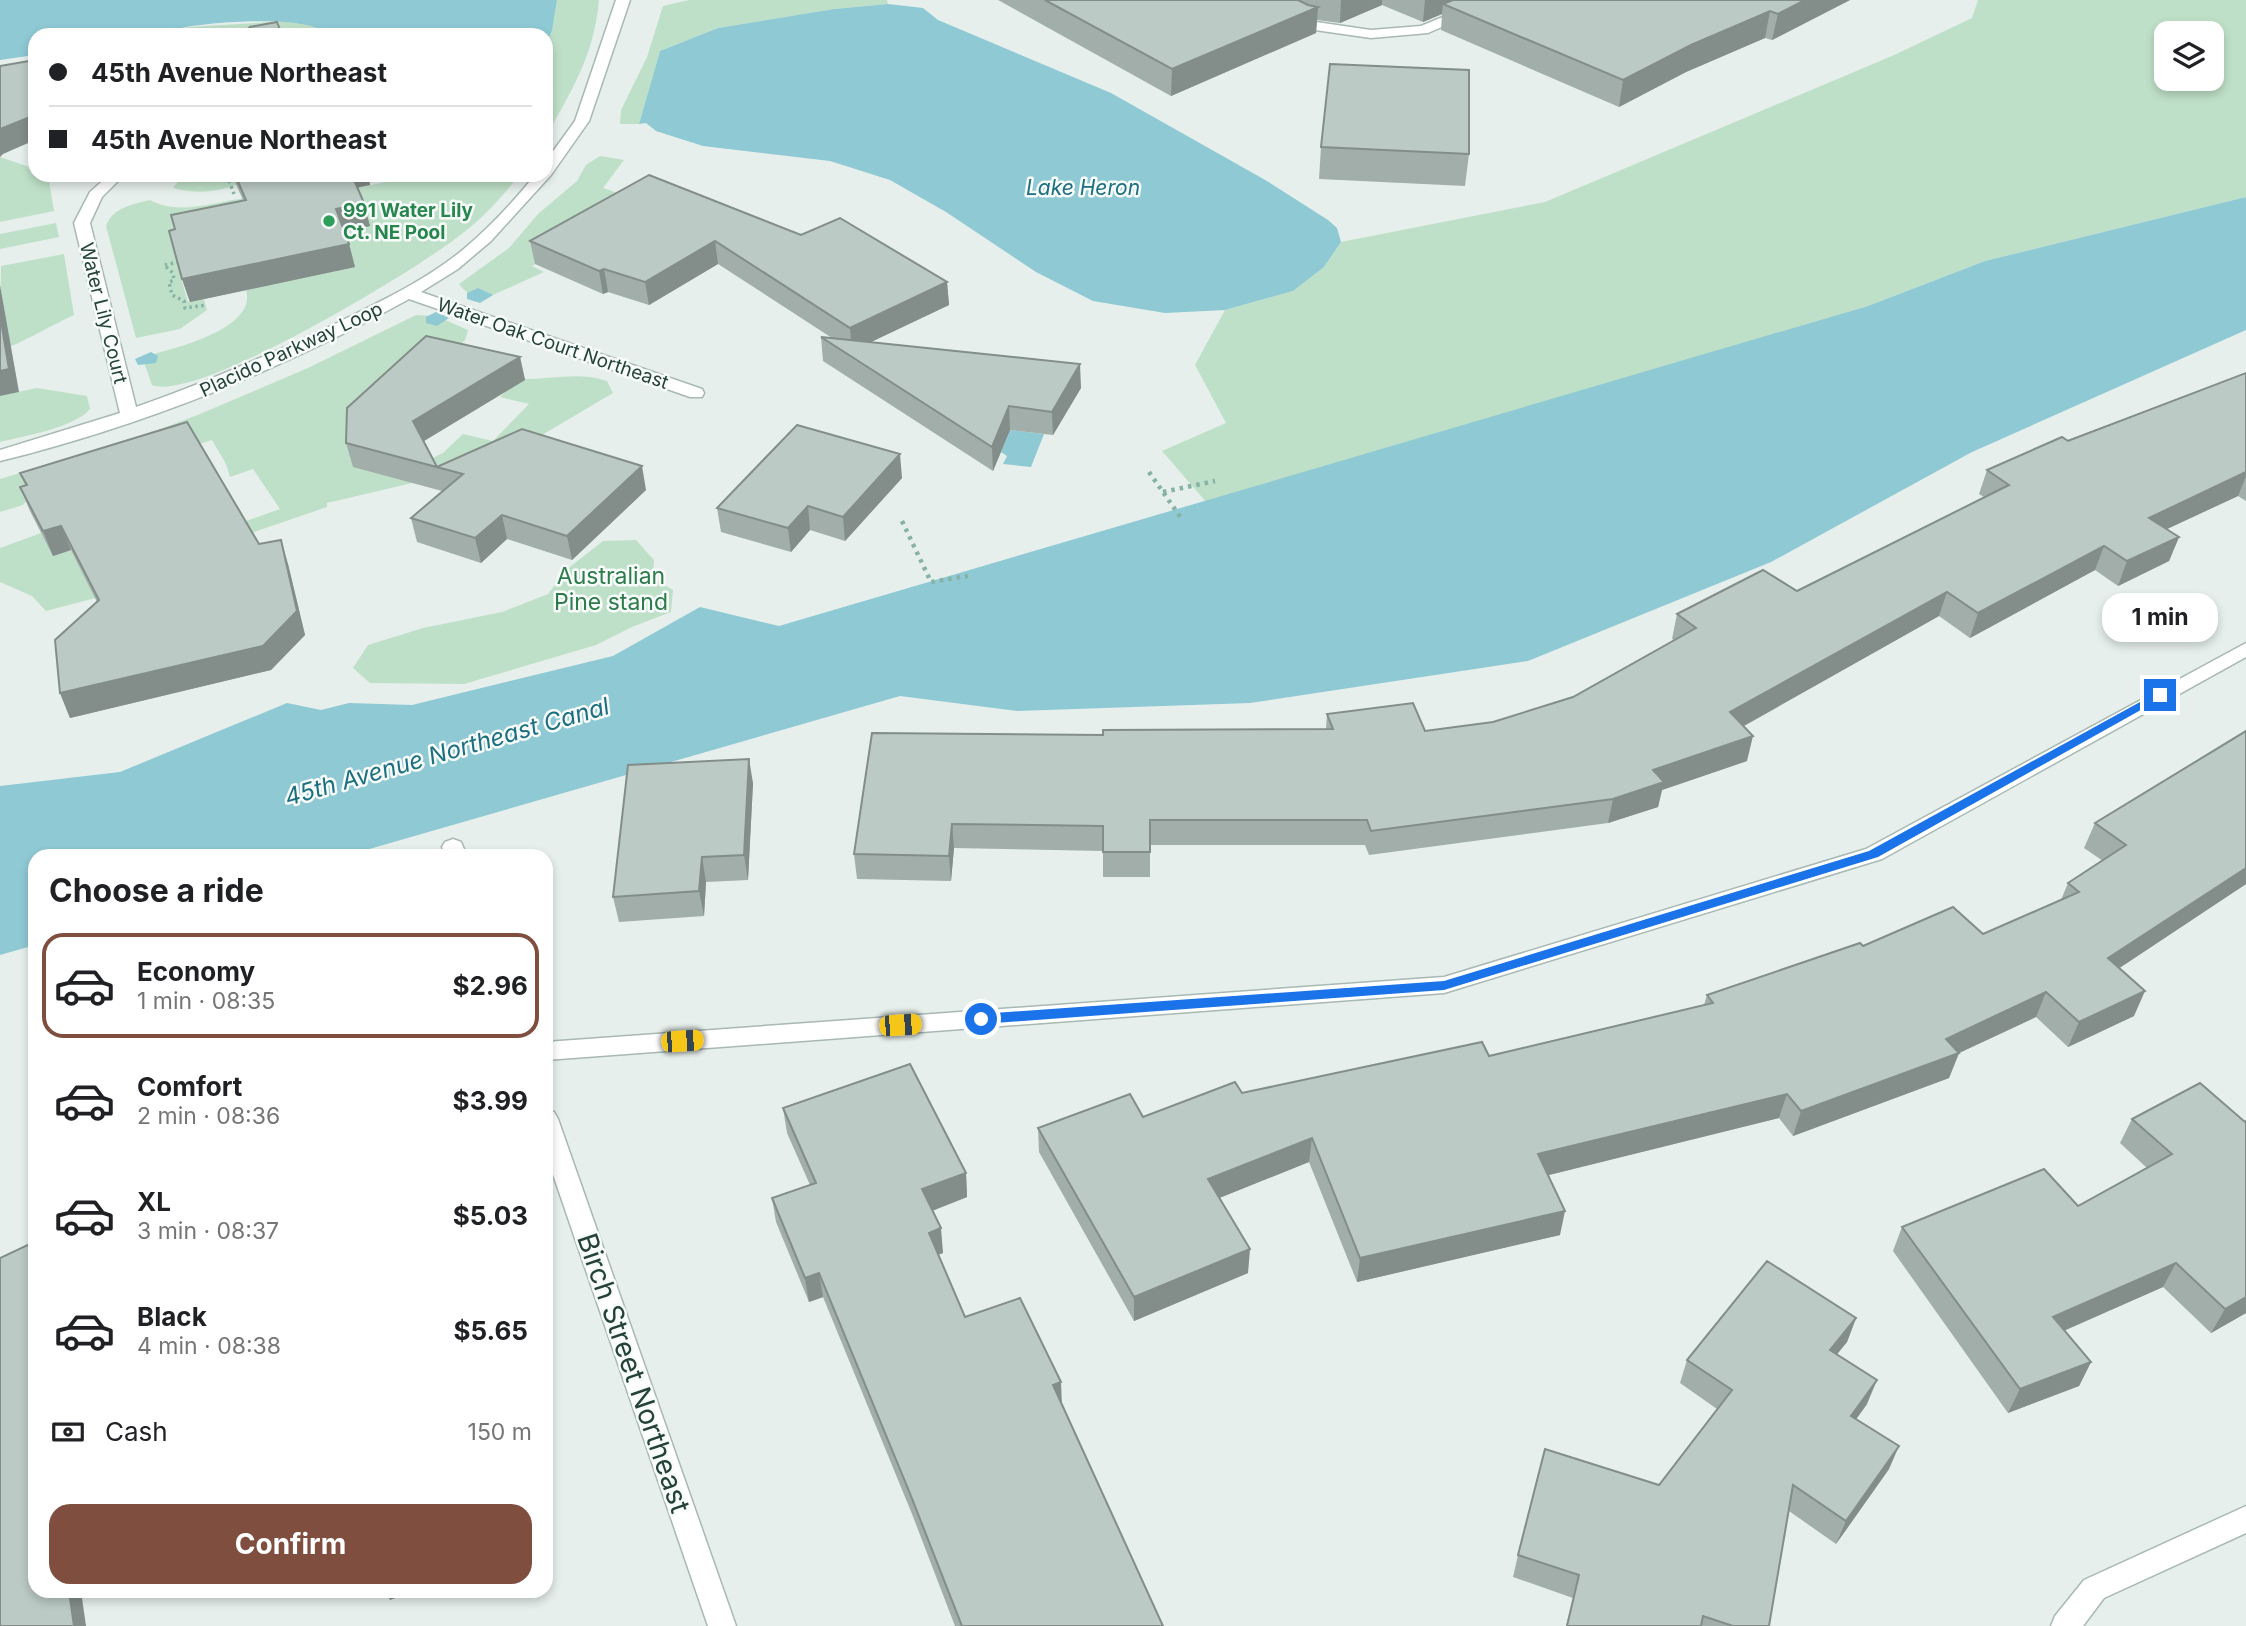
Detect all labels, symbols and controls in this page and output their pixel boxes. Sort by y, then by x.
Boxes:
map controls [2154,21,2224,91]
button: layers [2154,21,2224,91]
text: 45th Avenue Northeast [91,57,387,88]
text: 45th Avenue Northeast [91,124,387,155]
water label: Lake Heron [1026,175,1140,200]
place label: 991 Water Lily Ct. NE Pool [343,199,474,244]
marker: 991 Water Lily Ct. NE Pool [321,213,337,229]
street label: Water Lily Court [75,240,132,386]
street label: Water Oak Court Northeast [434,293,672,394]
street label: Placido Parkway Loop [196,297,386,402]
park label: Australian Pine stand [554,562,668,616]
callout: 1 min [2102,594,2218,642]
text: 1 min [2132,603,2188,631]
route end [2144,679,2176,711]
water label: 45th Avenue Northeast Canal [281,691,613,812]
text: Choose a ride [49,871,264,910]
icon: car [53,954,116,1017]
text: Economy [137,956,255,987]
text: $2.96 [452,970,528,1001]
text: 1 min · 08:35 [137,987,275,1015]
route start [965,1003,997,1035]
car [879,1013,922,1037]
car [661,1029,704,1053]
icon: car [53,1069,116,1132]
text: Comfort [137,1071,242,1102]
text: $3.99 [453,1085,528,1116]
text: 2 min · 08:36 [137,1102,280,1130]
icon: car [53,1184,116,1247]
text: XL [137,1186,171,1217]
text: $5.03 [453,1200,528,1231]
text: 3 min · 08:37 [137,1217,279,1245]
street label: Birch Street Northeast [570,1229,698,1517]
icon: car [53,1299,116,1362]
text: Black [137,1301,207,1332]
text: $5.65 [454,1315,528,1346]
text: 4 min · 08:38 [137,1332,281,1360]
icon: cash [49,1413,87,1451]
text: Cash [105,1416,168,1447]
text: 150 m [468,1418,532,1446]
button: Confirm [49,1504,532,1584]

